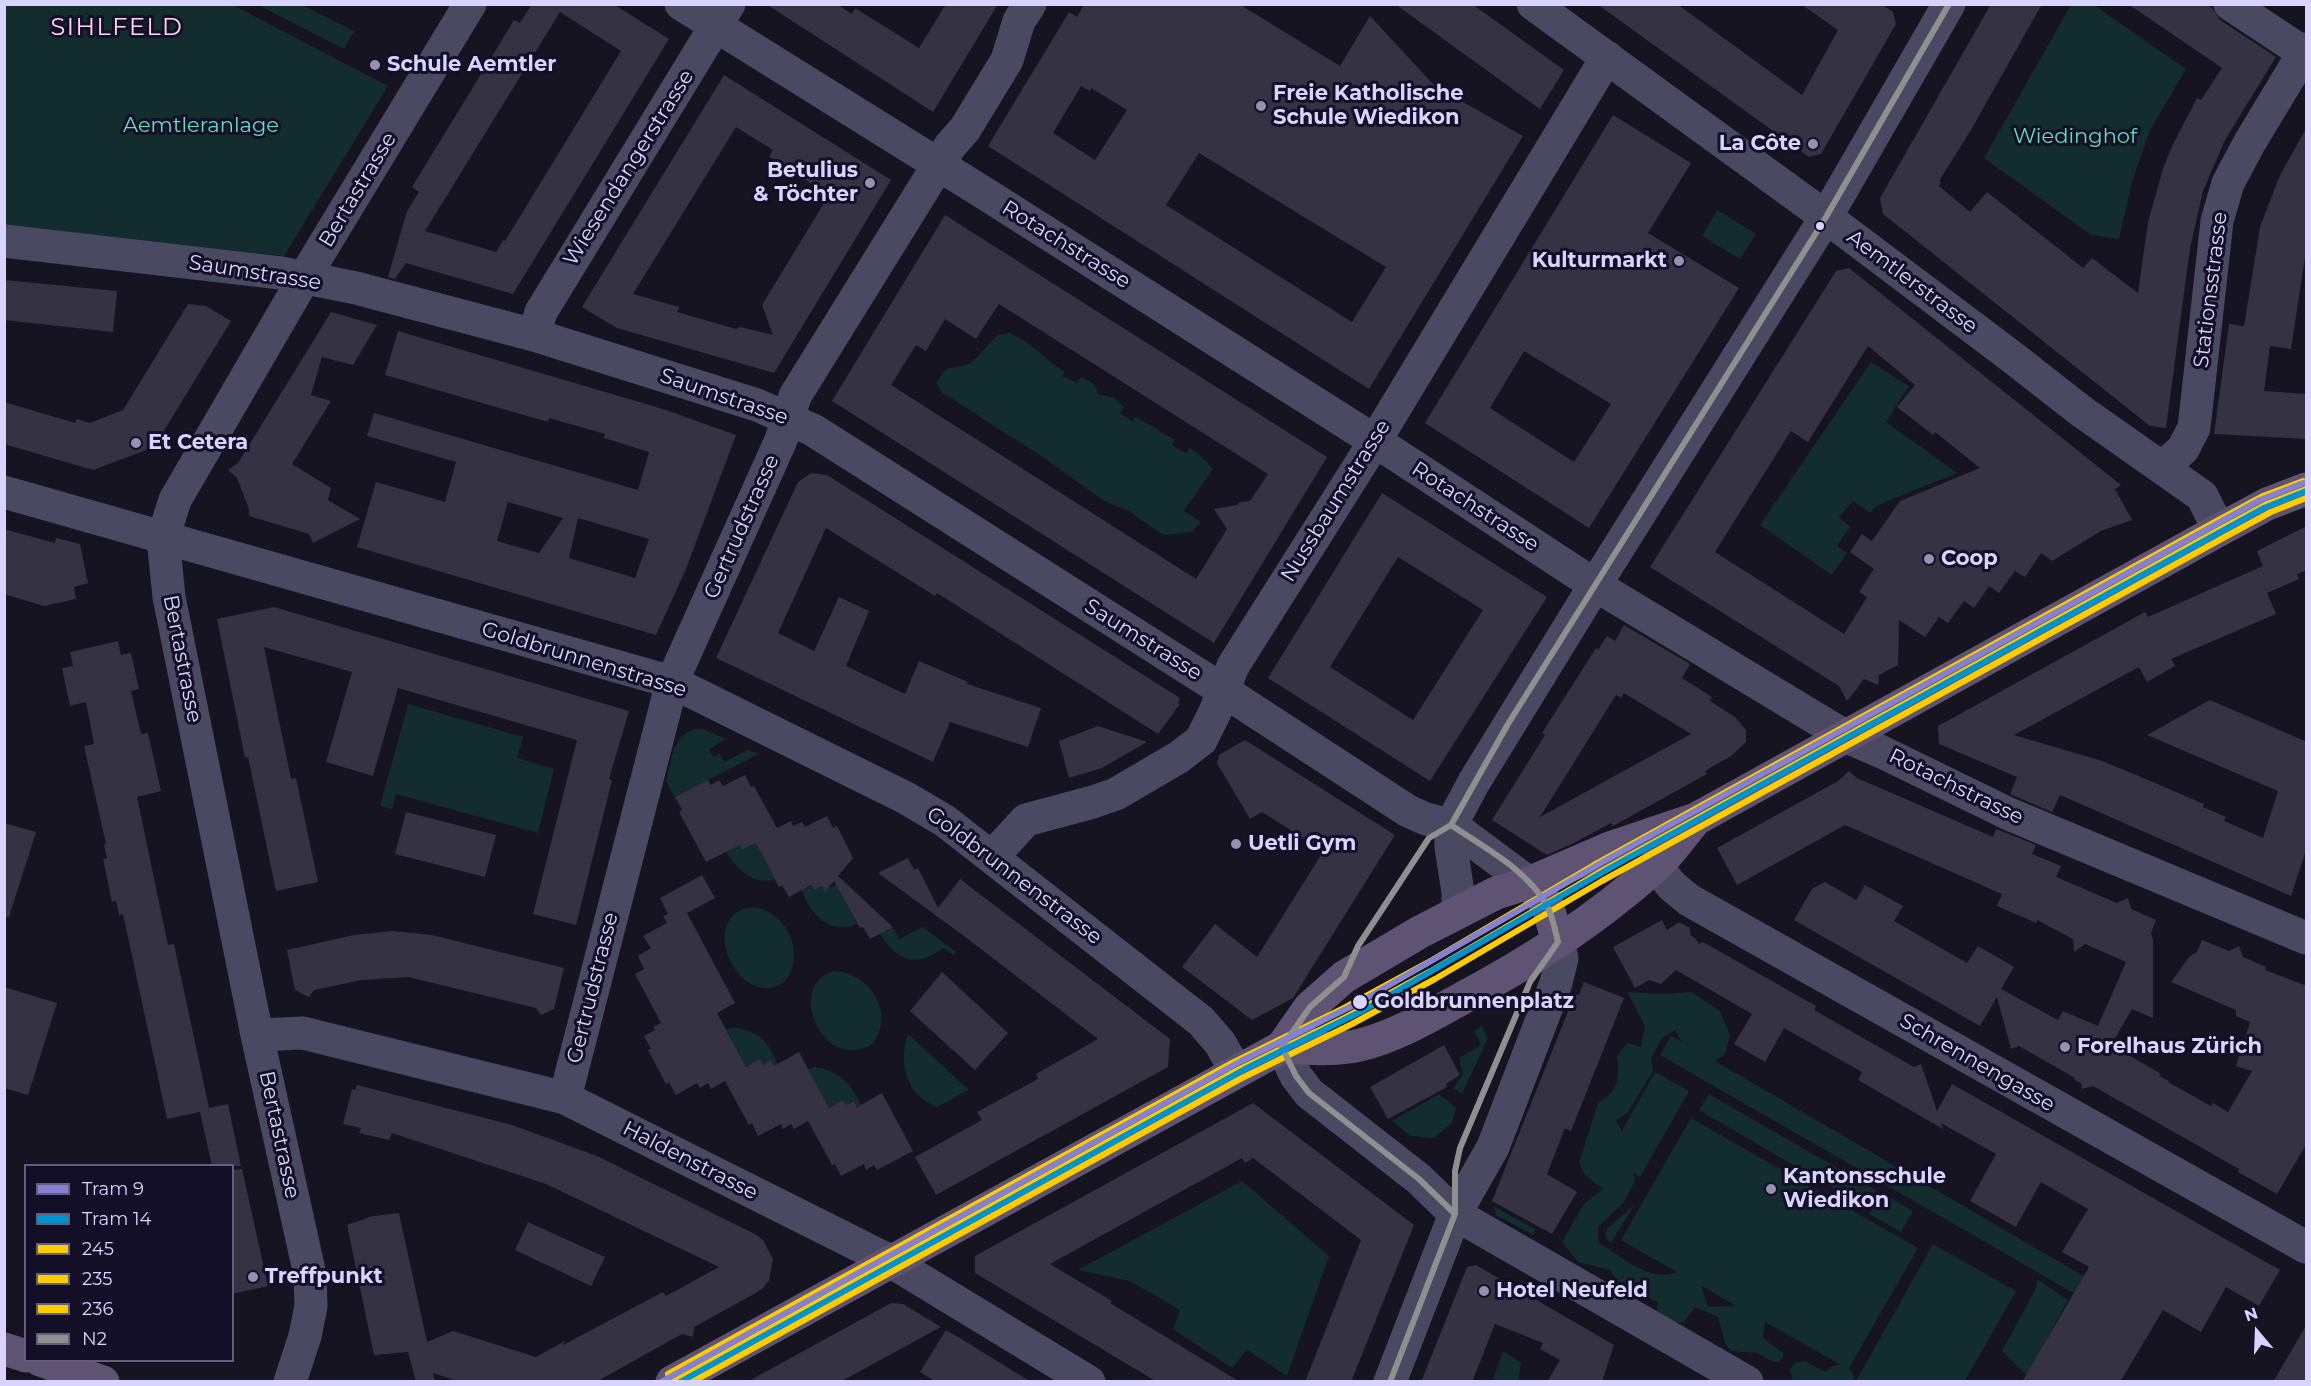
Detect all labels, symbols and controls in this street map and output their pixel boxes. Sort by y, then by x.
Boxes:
district label: SIHLFELD [51,14,183,42]
place label: Schule Aemtler [387,52,556,78]
marker: Schule Aemtler [368,58,382,72]
street label: Wiesendangerstrasse [558,65,700,271]
place label: Freie Katholische Schule Wiedikon [1273,81,1464,131]
marker: Freie Katholische Schule Wiedikon [1254,99,1268,113]
park label: Aemtleranlage [123,113,279,139]
park label: Wiedinghof [2013,124,2137,150]
street label: Bertastrasse [314,128,402,252]
place label: La Côte [1719,131,1801,157]
marker: La Côte [1806,137,1820,151]
place label: Betulius & Töchter [753,158,858,208]
marker: Betulius & Töchter [863,176,877,190]
street label: Rotachstrasse [997,195,1135,295]
street label: Stationsstrasse [2189,210,2233,370]
unlabelled marker [1814,220,1826,232]
street label: Aemtlerstrasse [1842,225,1982,339]
place label: Kulturmarkt [1532,248,1667,274]
street label: Saumstrasse [187,250,323,296]
marker: Kulturmarkt [1672,254,1686,268]
street label: Saumstrasse [657,363,791,431]
street label: Nussbaumstrasse [1276,415,1396,587]
place label: Et Cetera [148,430,248,456]
marker: Et Cetera [129,436,143,450]
street label: Gertrudstrasse [699,451,785,603]
street label: Rotachstrasse [1407,457,1543,557]
place label: Coop [1941,546,1998,572]
marker: Coop [1922,552,1936,566]
street label: Bertastrasse [157,593,207,725]
street label: Saumstrasse [1080,594,1206,686]
street label: Goldbrunnenstrasse [478,617,690,703]
street label: Rotachstrasse [1885,744,2027,830]
street label: Goldbrunnenstrasse [921,802,1107,950]
place label: Uetli Gym [1248,831,1356,857]
marker: Uetli Gym [1229,837,1243,851]
street label: Gertrudstrasse [562,910,624,1066]
place label: Goldbrunnenplatz [1374,989,1574,1015]
marker: Goldbrunnenplatz [1351,993,1369,1011]
street label: Schrennengasse [1895,1008,2059,1118]
place label: Forelhaus Zürich [2077,1034,2262,1060]
marker: Forelhaus Zürich [2058,1040,2072,1054]
street label: Bertastrasse [253,1069,305,1201]
street label: Haldenstrasse [618,1116,762,1206]
legend [24,1164,234,1362]
place label: Kantonsschule Wiedikon [1783,1164,1946,1214]
text: Tram 9 [82,1178,144,1200]
marker: Kantonsschule Wiedikon [1764,1182,1778,1196]
text: Tram 14 [82,1208,151,1230]
text: 245 [82,1238,114,1260]
place label: Treffpunkt [265,1264,383,1290]
text: 235 [82,1268,112,1290]
marker: Treffpunkt [246,1270,260,1284]
place label: Hotel Neufeld [1496,1278,1648,1304]
marker: Hotel Neufeld [1477,1284,1491,1298]
text: 236 [82,1298,113,1320]
north arrow [2227,1302,2287,1362]
text: N [2242,1303,2260,1326]
text: N2 [82,1328,107,1350]

